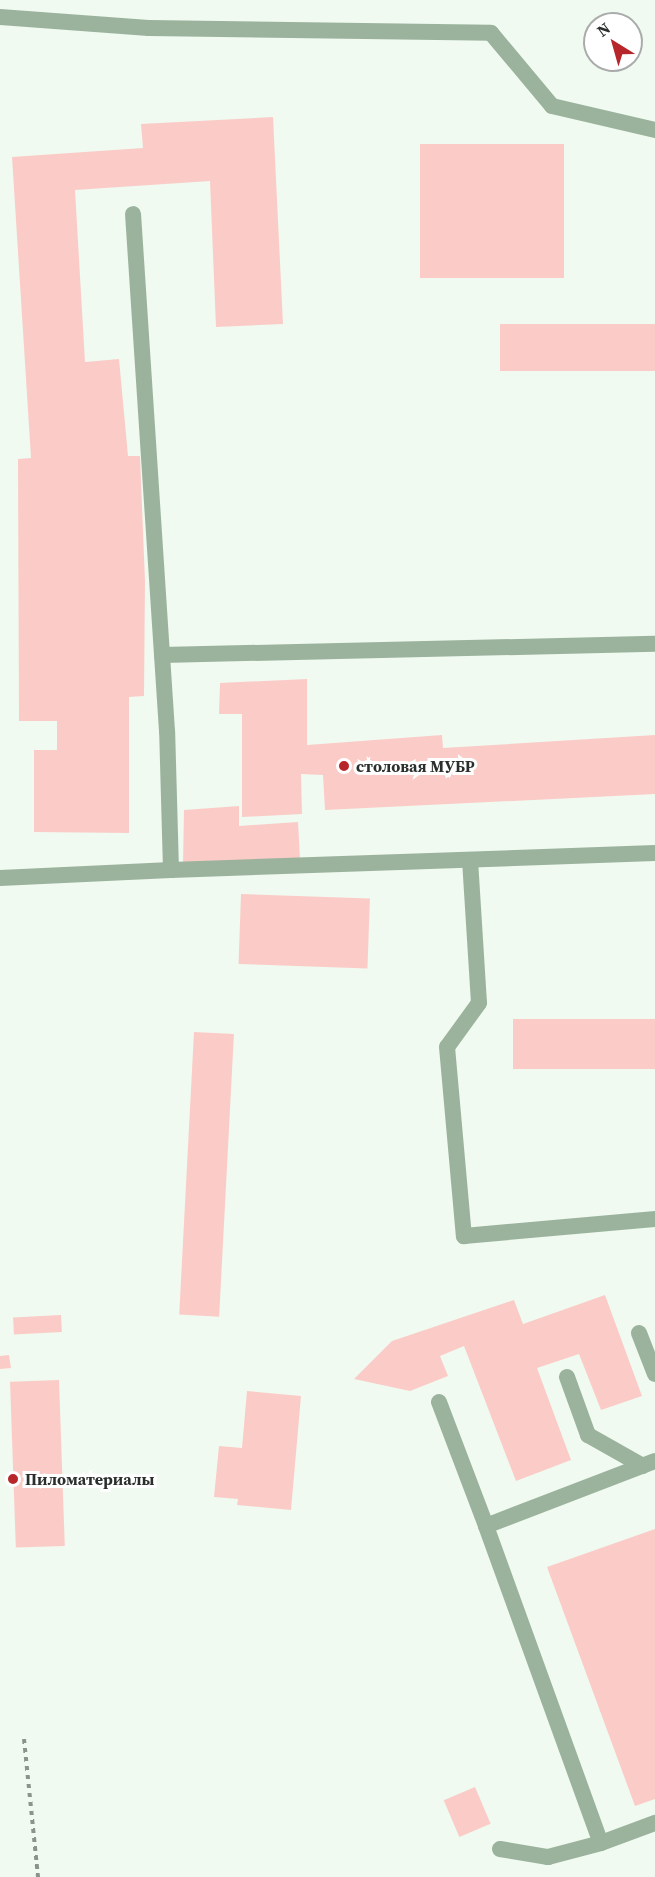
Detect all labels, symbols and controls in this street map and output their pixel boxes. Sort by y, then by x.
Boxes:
north arrow [583,12,643,72]
text: N [592,17,615,42]
place label: столовая МУБР [356,756,475,776]
marker: столовая МУБР [337,759,351,773]
place label: Пиломатериалы [25,1469,155,1489]
marker: Пиломатериалы [6,1472,20,1486]

